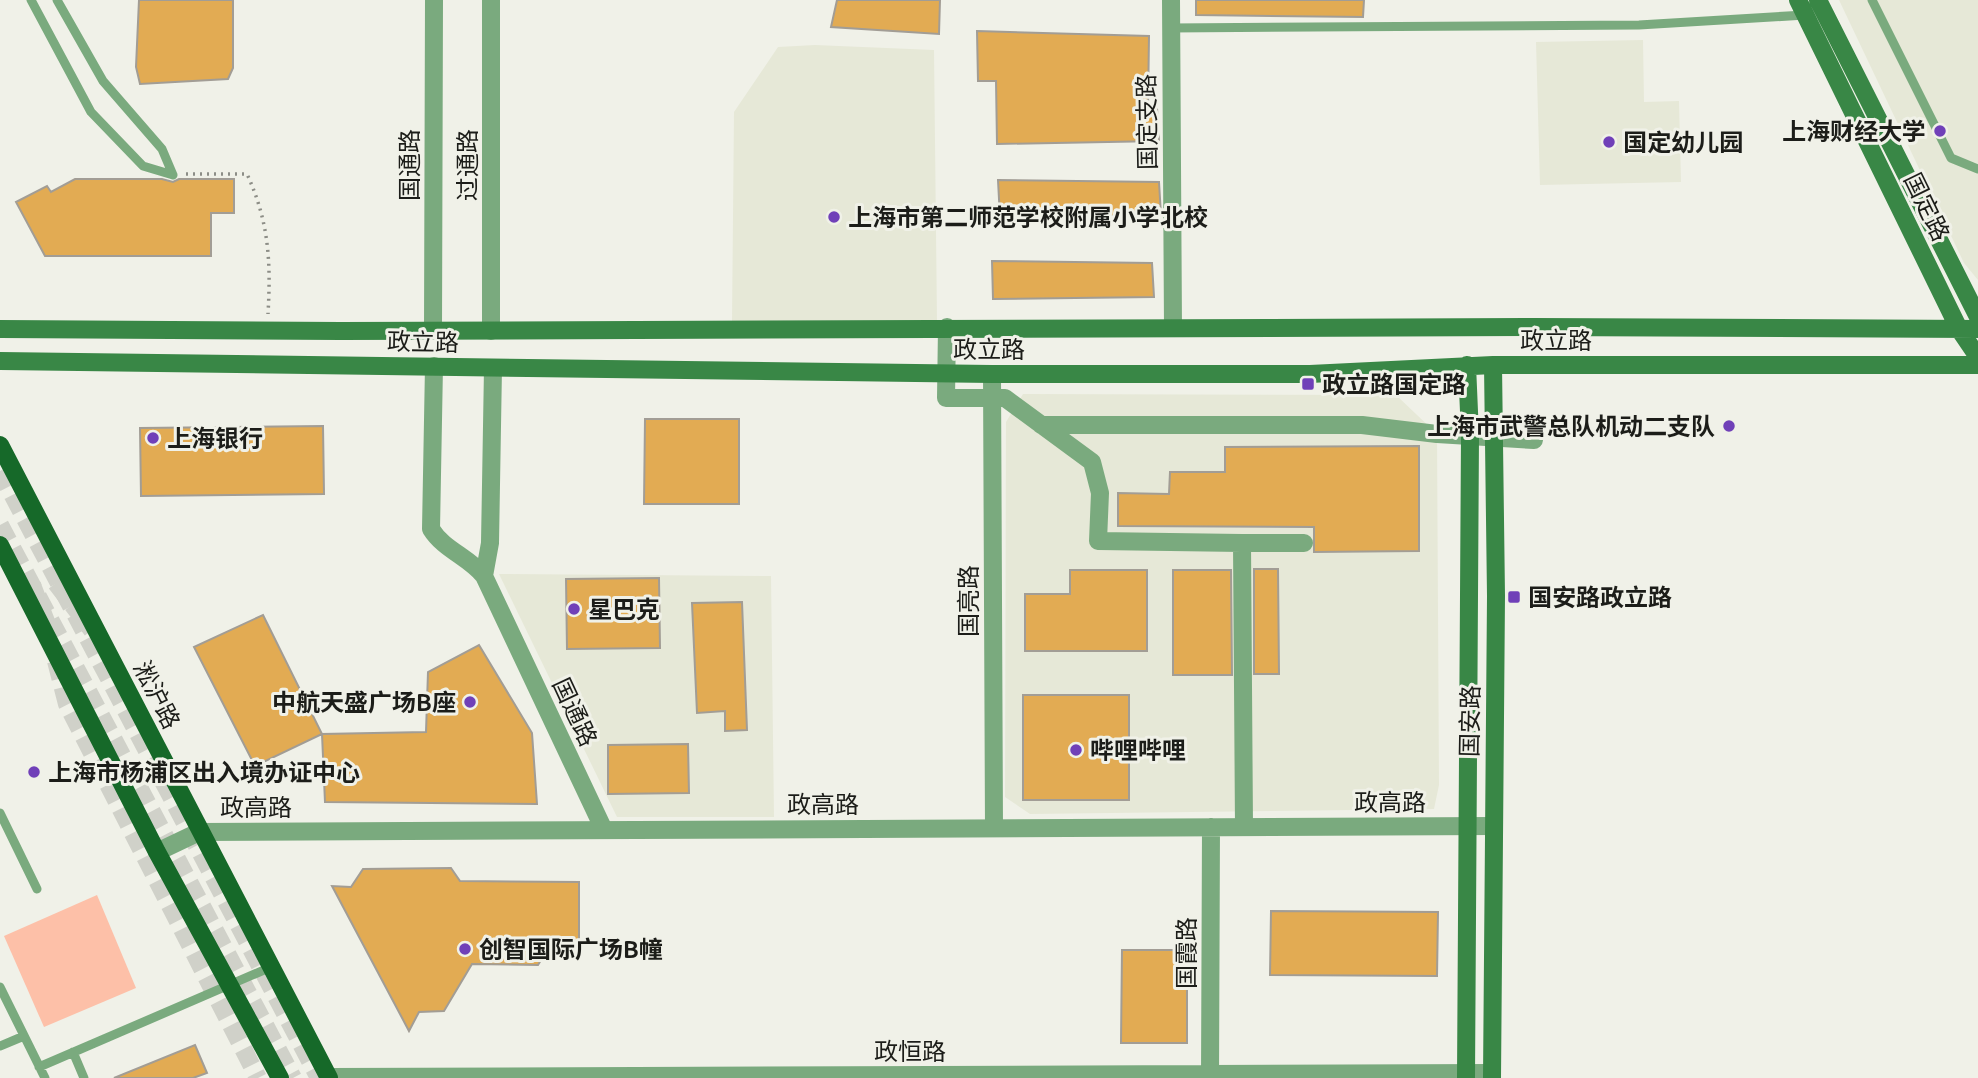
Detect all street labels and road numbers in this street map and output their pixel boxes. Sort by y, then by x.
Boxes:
street label: 国定支路 [1133,74,1161,170]
street label: 国通路 [396,129,423,201]
street label: 过通路 [454,129,481,201]
street label: 国定路 [1899,169,1955,245]
street label: 政立路 [1520,327,1592,354]
street label: 政立路 [387,328,459,356]
street label: 政立路 [953,336,1025,363]
street label: 国亮路 [955,565,982,637]
street label: 淞沪路 [129,657,185,733]
street label: 国通路 [548,674,602,750]
street label: 国安路 [1456,685,1484,757]
street label: 政高路 [1354,789,1426,816]
street label: 政高路 [787,791,859,818]
street label: 政高路 [220,794,292,821]
street label: 国霞路 [1173,917,1200,989]
street label: 政恒路 [874,1038,946,1065]

